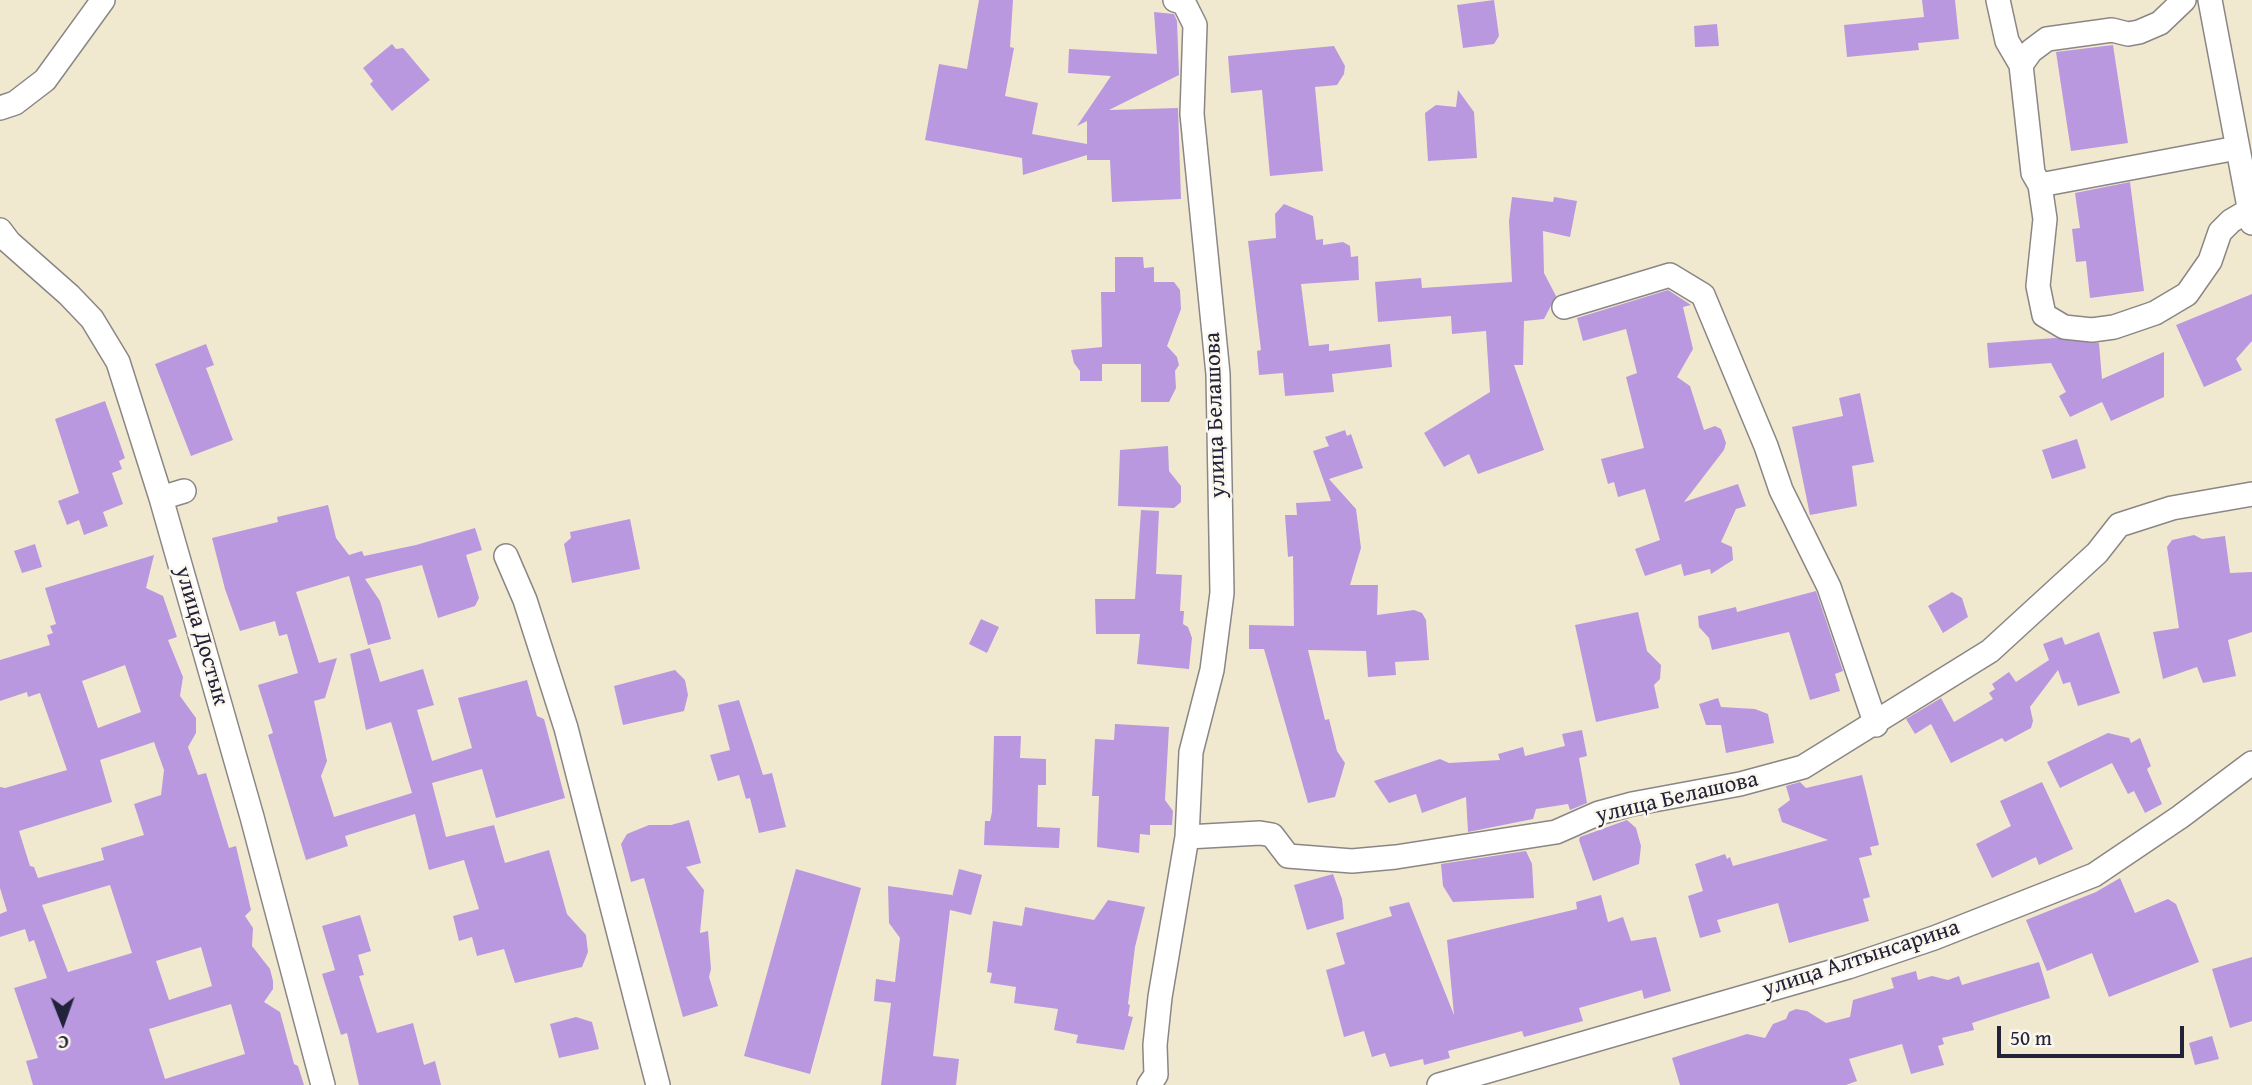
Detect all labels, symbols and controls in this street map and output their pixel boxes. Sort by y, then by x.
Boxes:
street label: улица Белашова [1199,332,1233,498]
street label: улица Достык [168,563,234,709]
street label: улица Белашова [1593,766,1761,830]
street label: улица Алтынсарина [1759,914,1963,1004]
north arrow [28,987,98,1057]
scale bar [2000,1012,2187,1056]
text: 50 m [2010,1022,2052,1053]
text: С [58,1029,69,1057]

